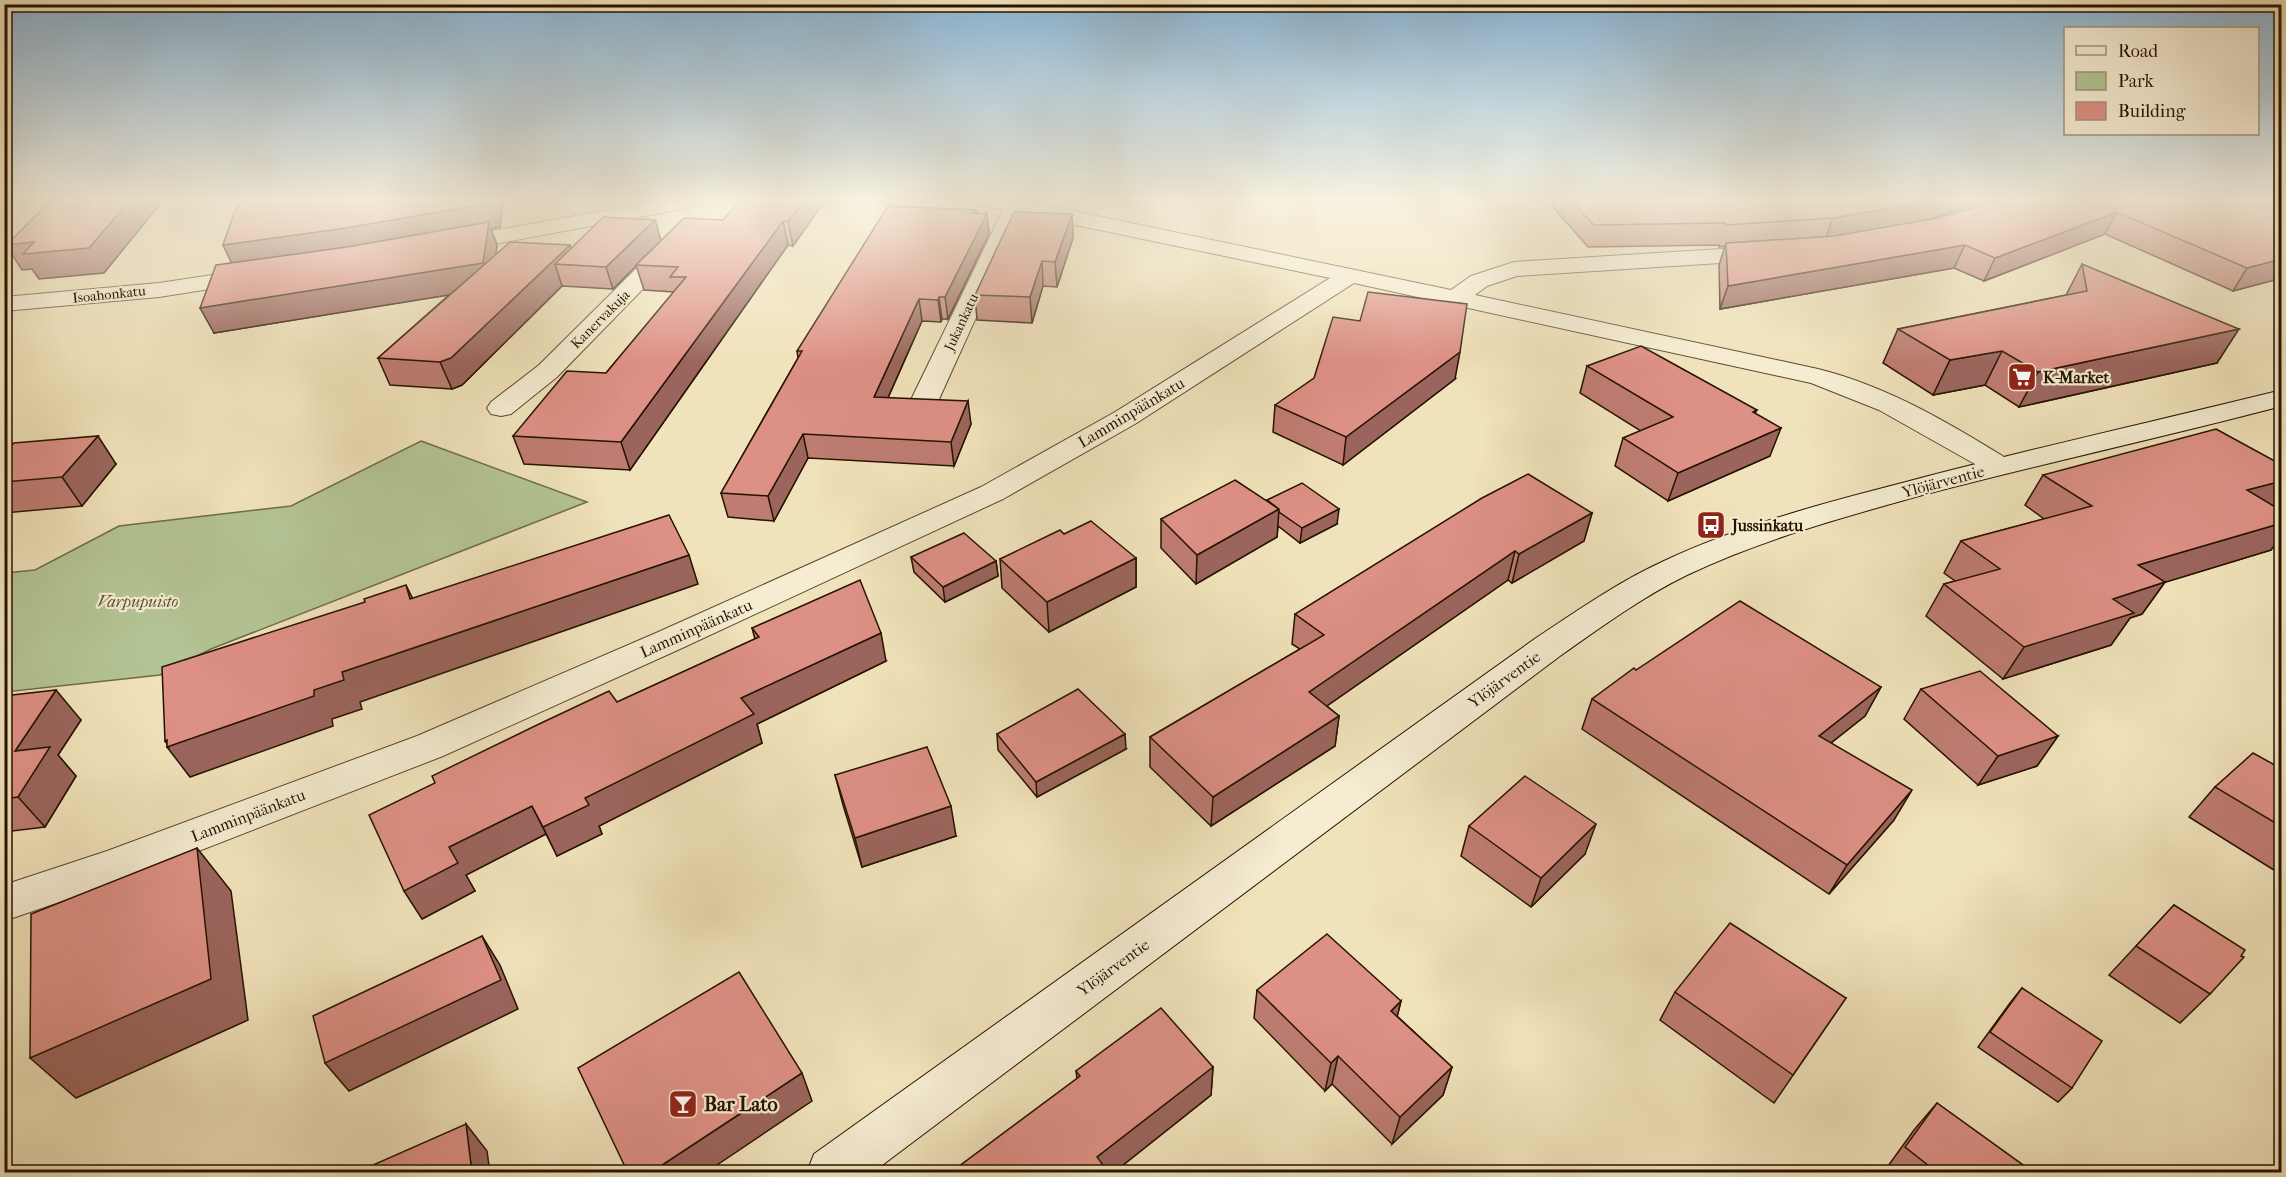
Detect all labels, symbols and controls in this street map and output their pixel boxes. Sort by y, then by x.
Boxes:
legend [2064,27,2259,135]
text: Road [2118,41,2158,62]
text: Park [2118,71,2155,92]
text: Building [2118,101,2186,122]
street label: Isoahonkatu [72,282,147,307]
street label: Kanervakuja [567,286,634,352]
street label: Jukankatu [940,291,982,354]
supermarket icon: K-Market [2006,361,2038,393]
place label: K-Market [2043,368,2109,387]
street label: Lamminpäänkatu [1075,373,1188,452]
street label: Ylöjärventie [1899,461,1987,502]
bus stop icon: Jussinkatu [1695,509,1727,541]
place label: Jussinkatu [1730,516,1804,536]
park label: Varpupuisto [98,592,178,611]
street label: Lamminpäänkatu [637,595,755,662]
street label: Ylöjärventie [1464,647,1544,713]
street label: Lamminpäänkatu [188,785,308,846]
street label: Ylöjärventie [1073,935,1153,1001]
bar icon: Bar Lato [667,1088,699,1120]
place label: Bar Lato [704,1093,778,1116]

